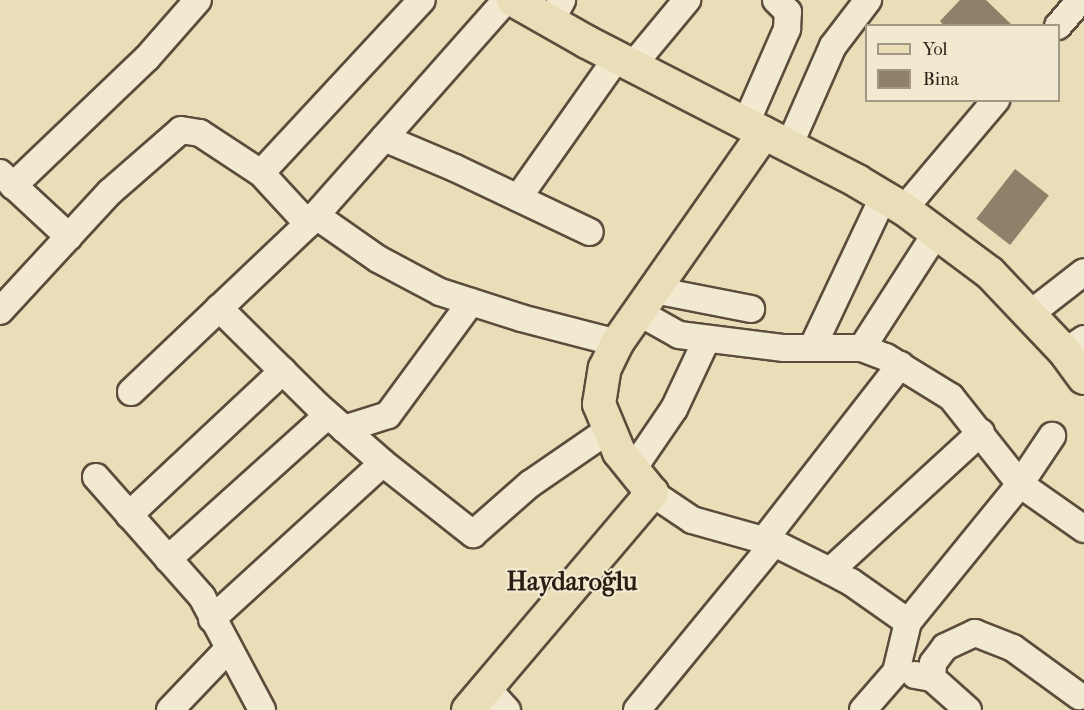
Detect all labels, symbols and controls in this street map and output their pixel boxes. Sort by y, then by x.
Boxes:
legend [865,24,1060,102]
text: Yol [923,39,948,60]
text: Bina [923,69,959,90]
district label: Haydaroğlu [506,566,638,598]

